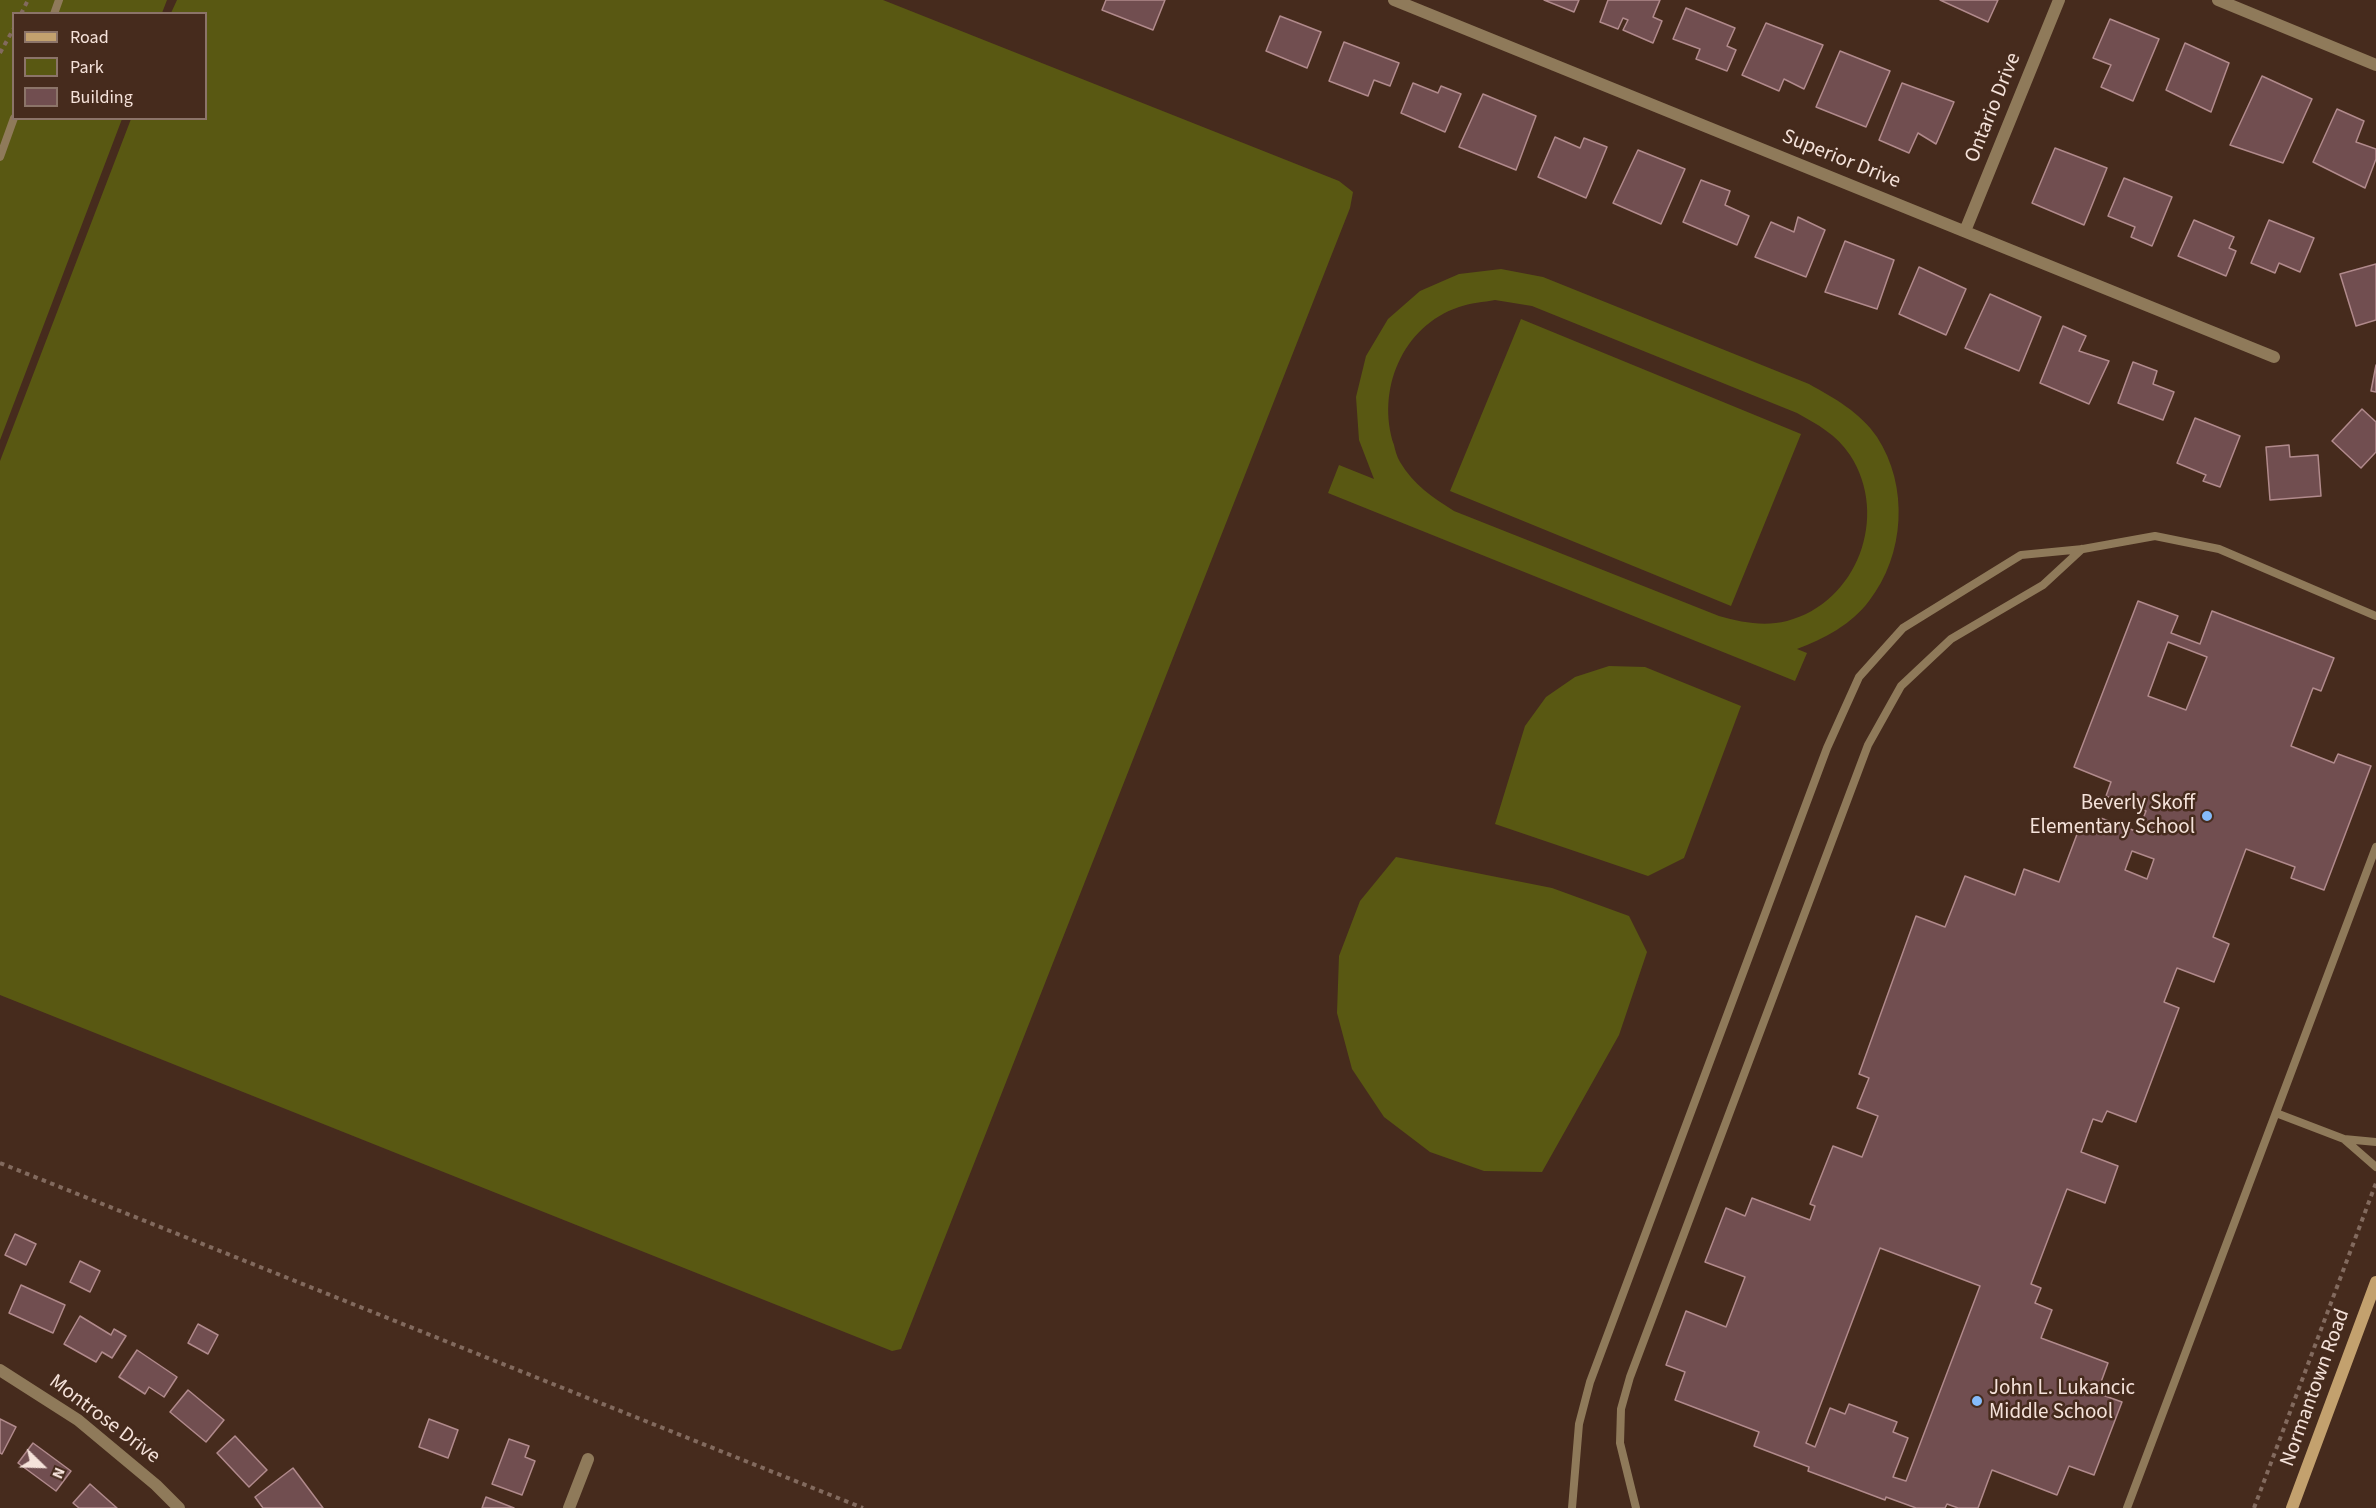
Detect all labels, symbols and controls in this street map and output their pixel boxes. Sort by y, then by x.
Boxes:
legend [12,12,207,120]
text: Road [70,25,109,50]
street label: Ontario Drive [1961,49,2027,167]
text: Park [70,55,104,80]
text: Building [70,85,133,110]
street label: Superior Drive [1778,125,1904,195]
place label: Beverly Skoff Elementary School [2029,791,2195,841]
marker: Beverly Skoff Elementary School [2200,809,2214,823]
street label: Normantown Road [2276,1306,2356,1470]
street label: Montrose Drive [43,1370,165,1470]
place label: John L. Lukancic Middle School [1989,1376,2135,1426]
marker: John L. Lukancic Middle School [1970,1394,1984,1408]
north arrow [12,1436,72,1496]
text: N [46,1464,71,1482]

